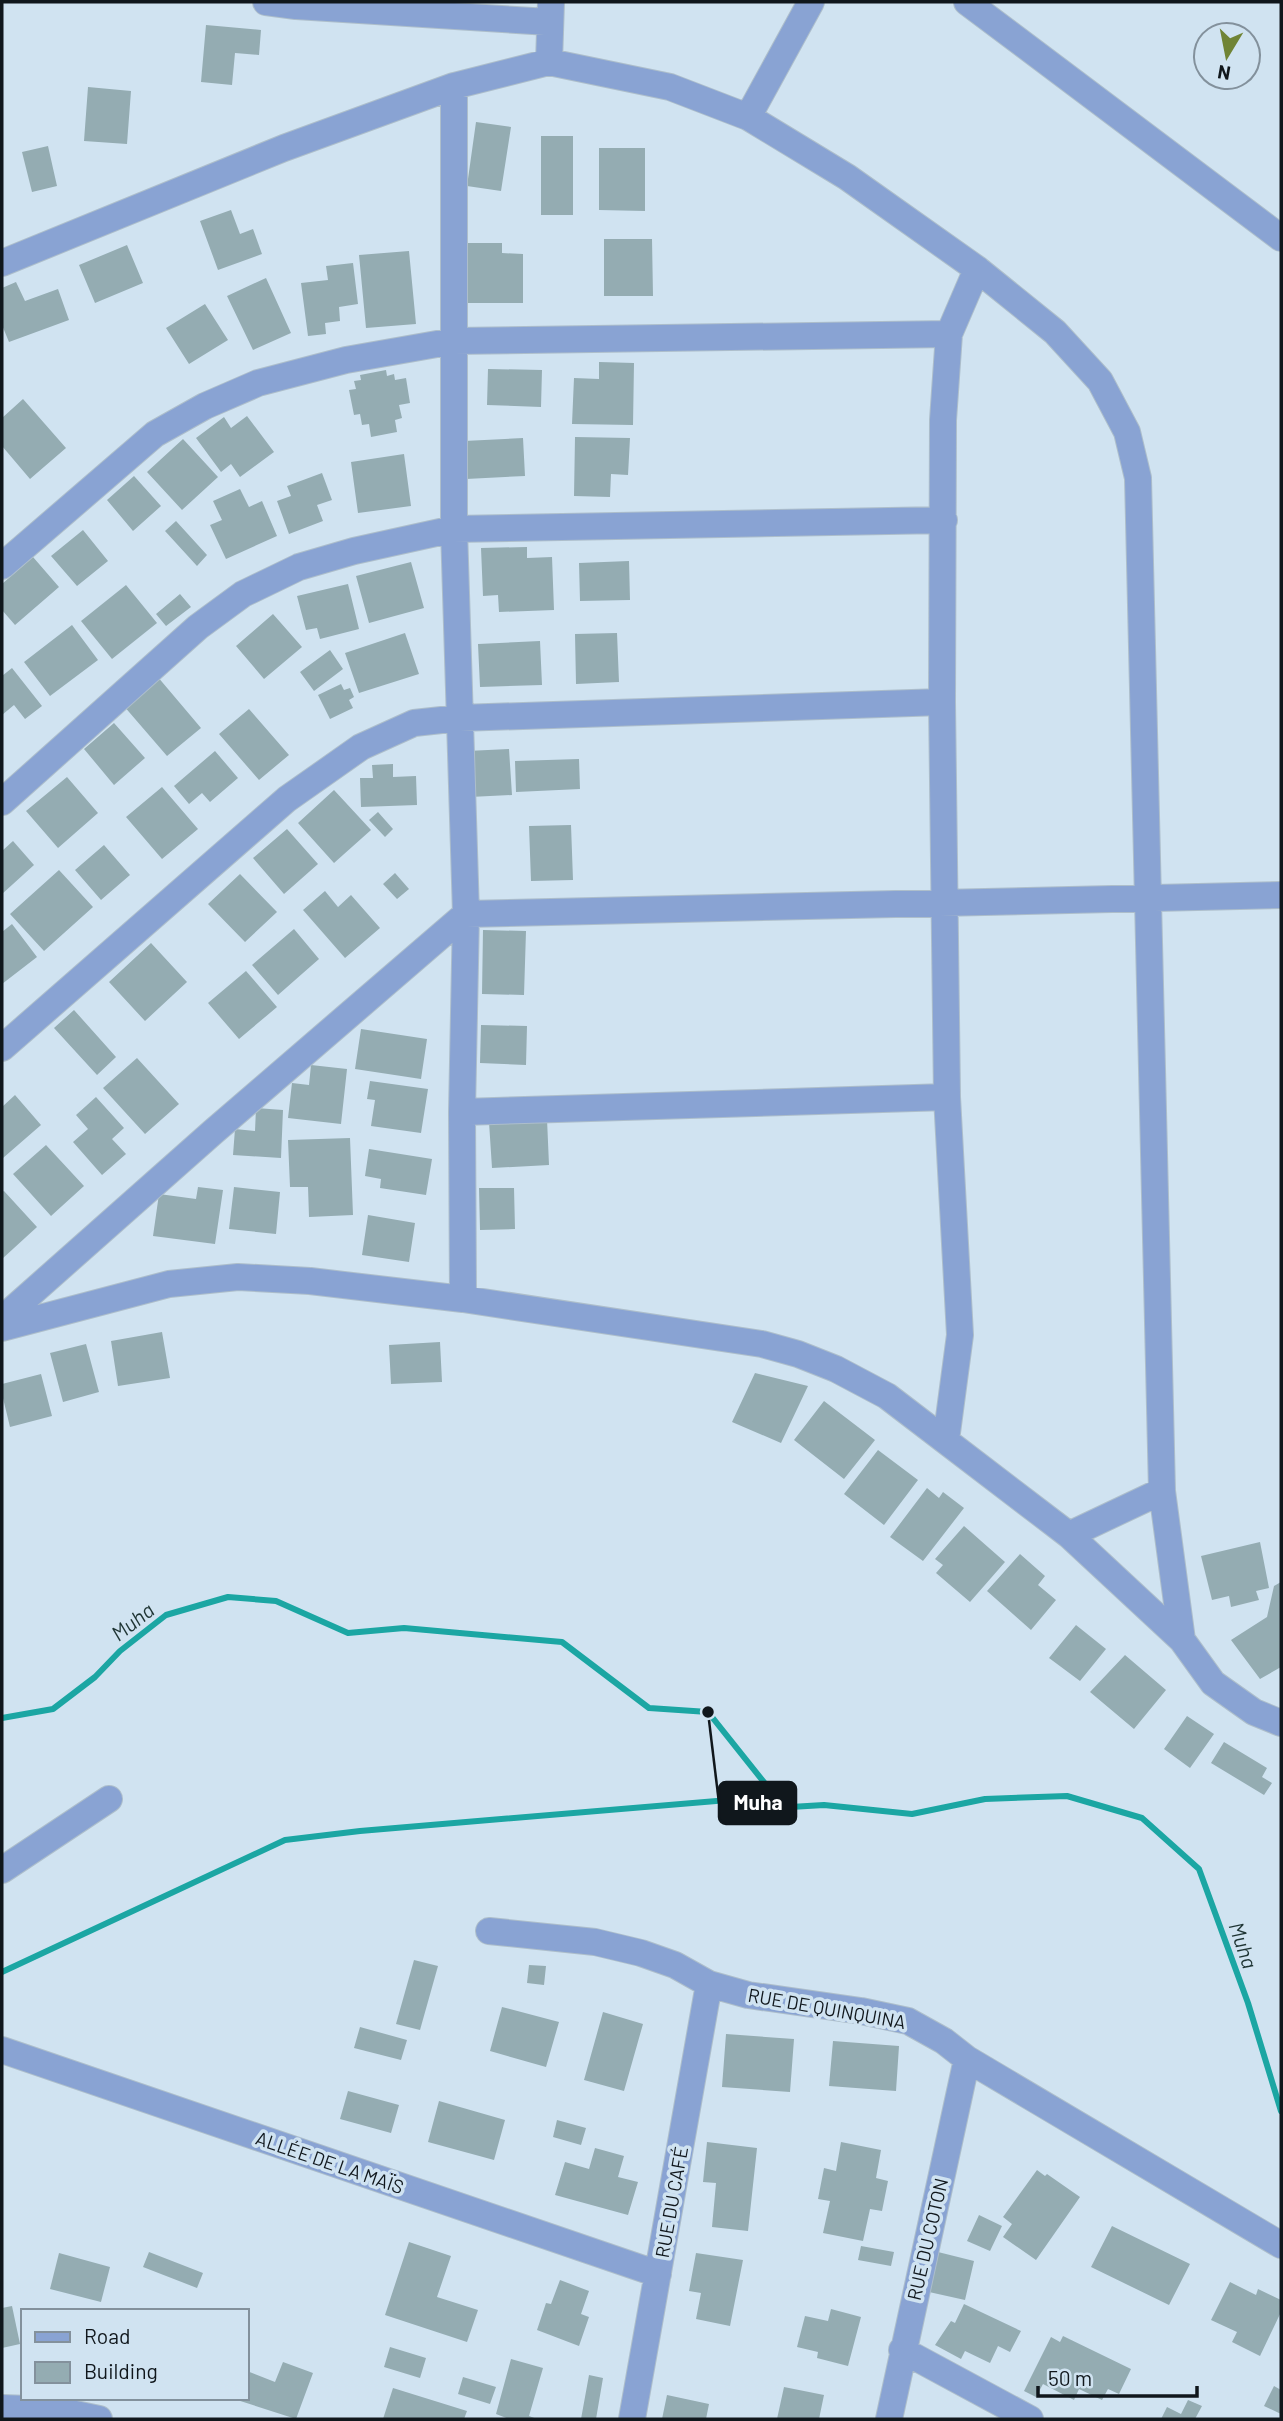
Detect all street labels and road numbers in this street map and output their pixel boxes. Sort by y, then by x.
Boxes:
street label: RUE DE QUINQUINA [746,1983,908,2033]
street label: ALLÉE DE LA MAÏS [253,2126,407,2198]
street label: RUE DU CAFÉ [650,2145,692,2259]
street label: RUE DU COTON [902,2176,952,2302]

